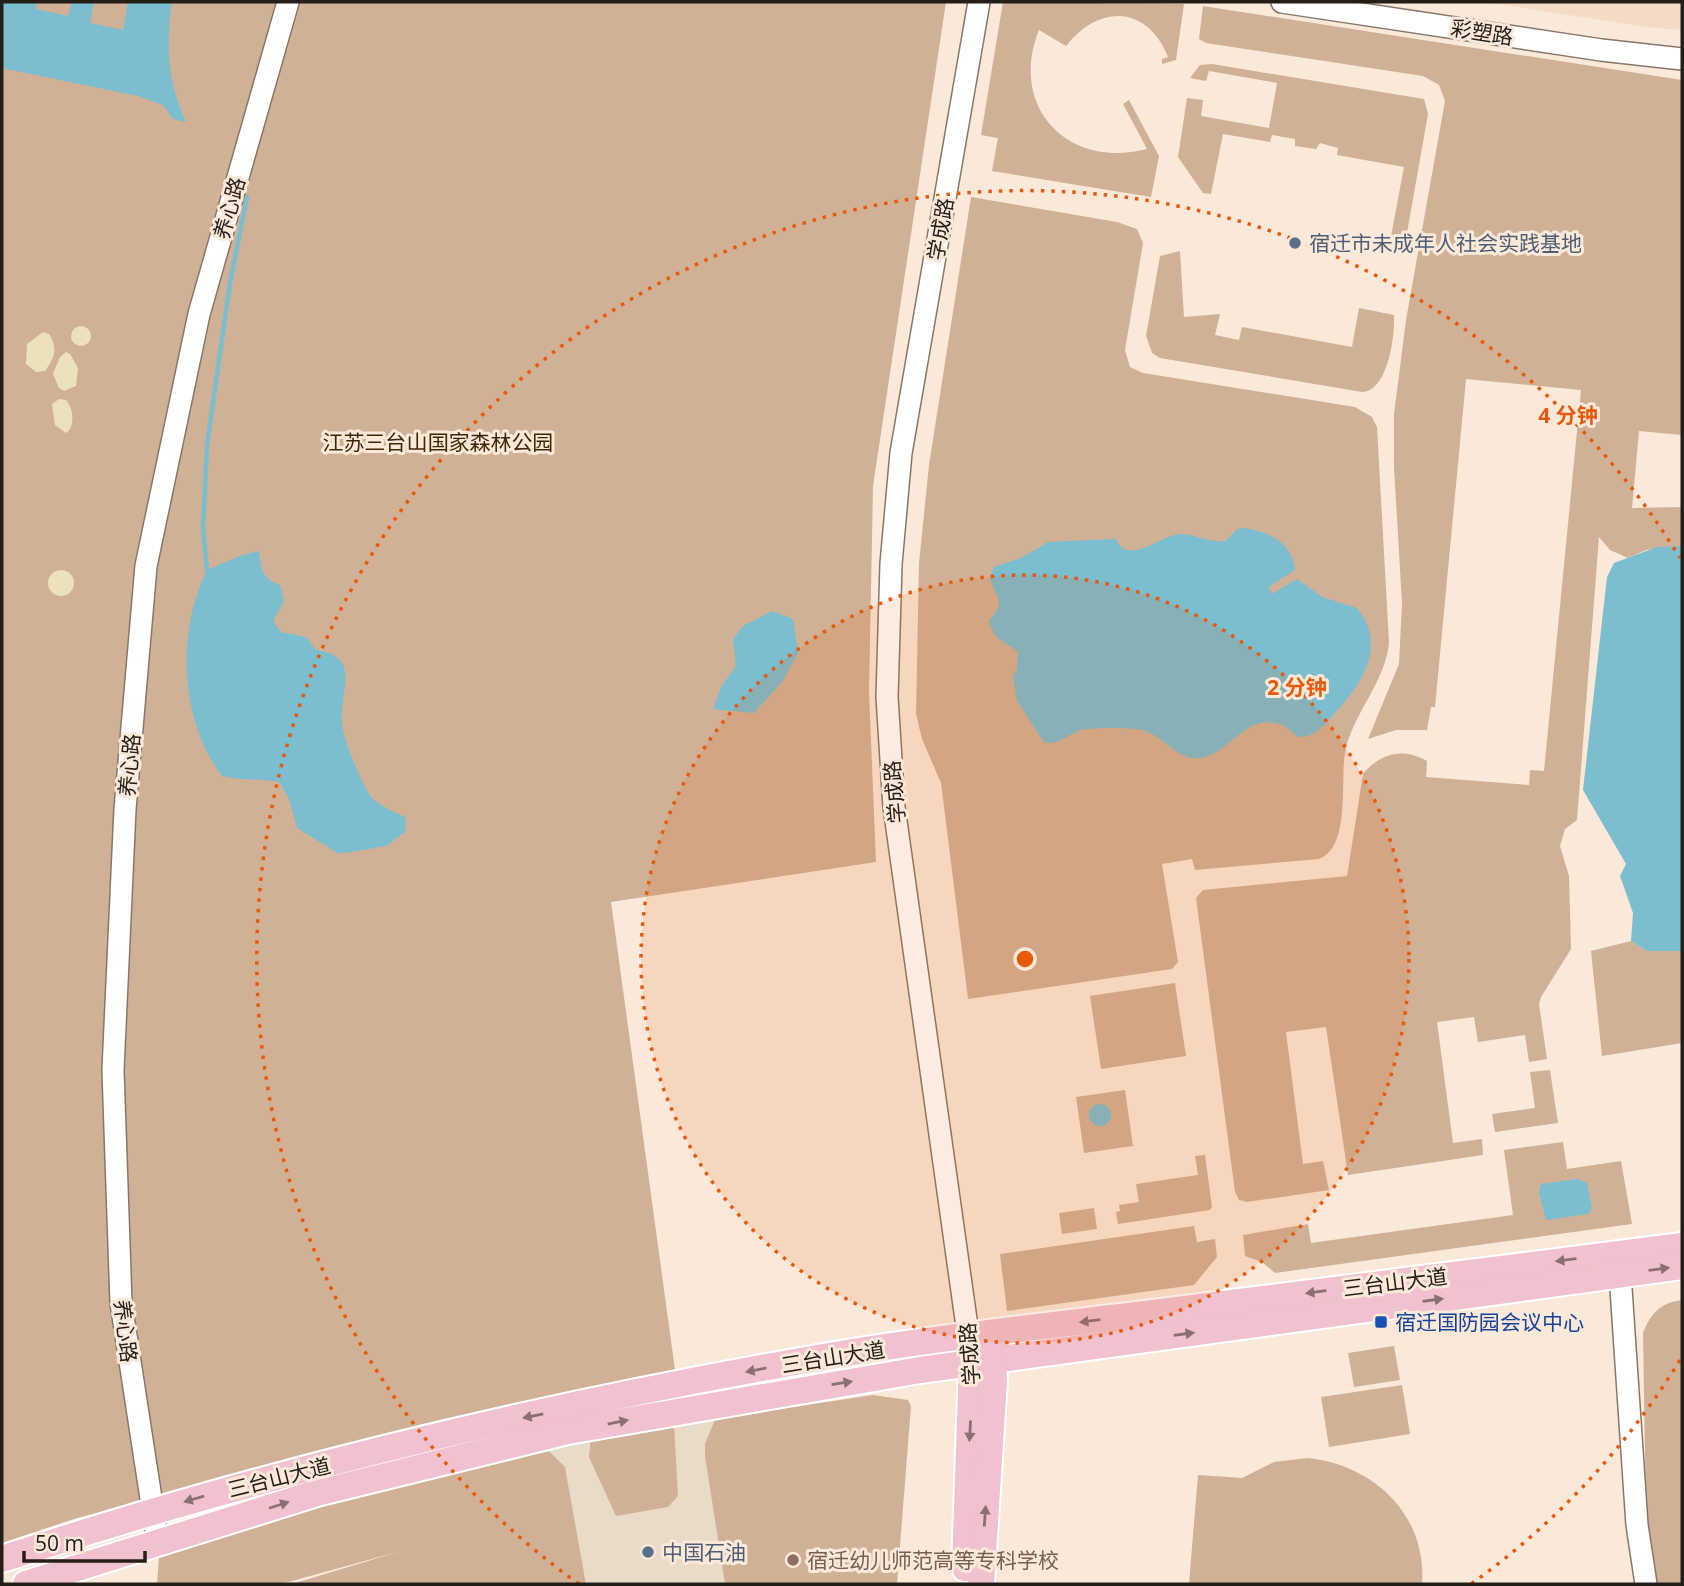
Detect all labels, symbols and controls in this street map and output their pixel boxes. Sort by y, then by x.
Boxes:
street label: 彩塑路 [1449,13,1515,51]
street label: 养心路 [207,174,251,242]
street label: 学成路 [921,196,959,262]
place label: 宿迁市未成年人社会实践基地 [1309,229,1582,257]
marker: 宿迁市未成年人社会实践基地 [1287,235,1303,251]
text: 4 分钟 [1538,401,1598,429]
park label: 江苏三台山国家森林公园 [323,428,554,456]
text: 2 分钟 [1267,673,1327,701]
street label: 养心路 [112,732,146,798]
street label: 学成路 [877,759,911,825]
centre of rings [1013,947,1037,971]
one-way arrow [1555,1255,1577,1266]
street label: 三台山大道 [1341,1262,1449,1302]
one-way arrow [1648,1263,1670,1274]
one-way arrow [1305,1287,1327,1298]
one-way arrow [1422,1294,1444,1305]
street label: 养心路 [108,1298,144,1364]
place label: 宿迁国防园会议中心 [1395,1308,1584,1336]
marker: 宿迁国防园会议中心 [1373,1314,1389,1330]
one-way arrow [1079,1315,1101,1326]
street label: 学成路 [953,1322,985,1386]
one-way arrow [1173,1329,1195,1340]
street label: 三台山大道 [779,1335,887,1379]
one-way arrow [745,1364,767,1375]
one-way arrow [832,1377,854,1388]
one-way arrow [522,1410,544,1421]
one-way arrow [607,1416,629,1427]
one-way arrow [965,1421,976,1443]
street label: 三台山大道 [225,1451,333,1503]
one-way arrow [183,1495,204,1505]
one-way arrow [268,1499,289,1510]
one-way arrow [980,1505,991,1527]
scale bar [24,1520,145,1564]
text: 50 m [35,1529,84,1557]
place label: 中国石油 [662,1538,746,1566]
marker: 中国石油 [640,1544,656,1560]
place label: 宿迁幼儿师范高等专科学校 [807,1546,1059,1574]
marker: 宿迁幼儿师范高等专科学校 [785,1552,801,1568]

